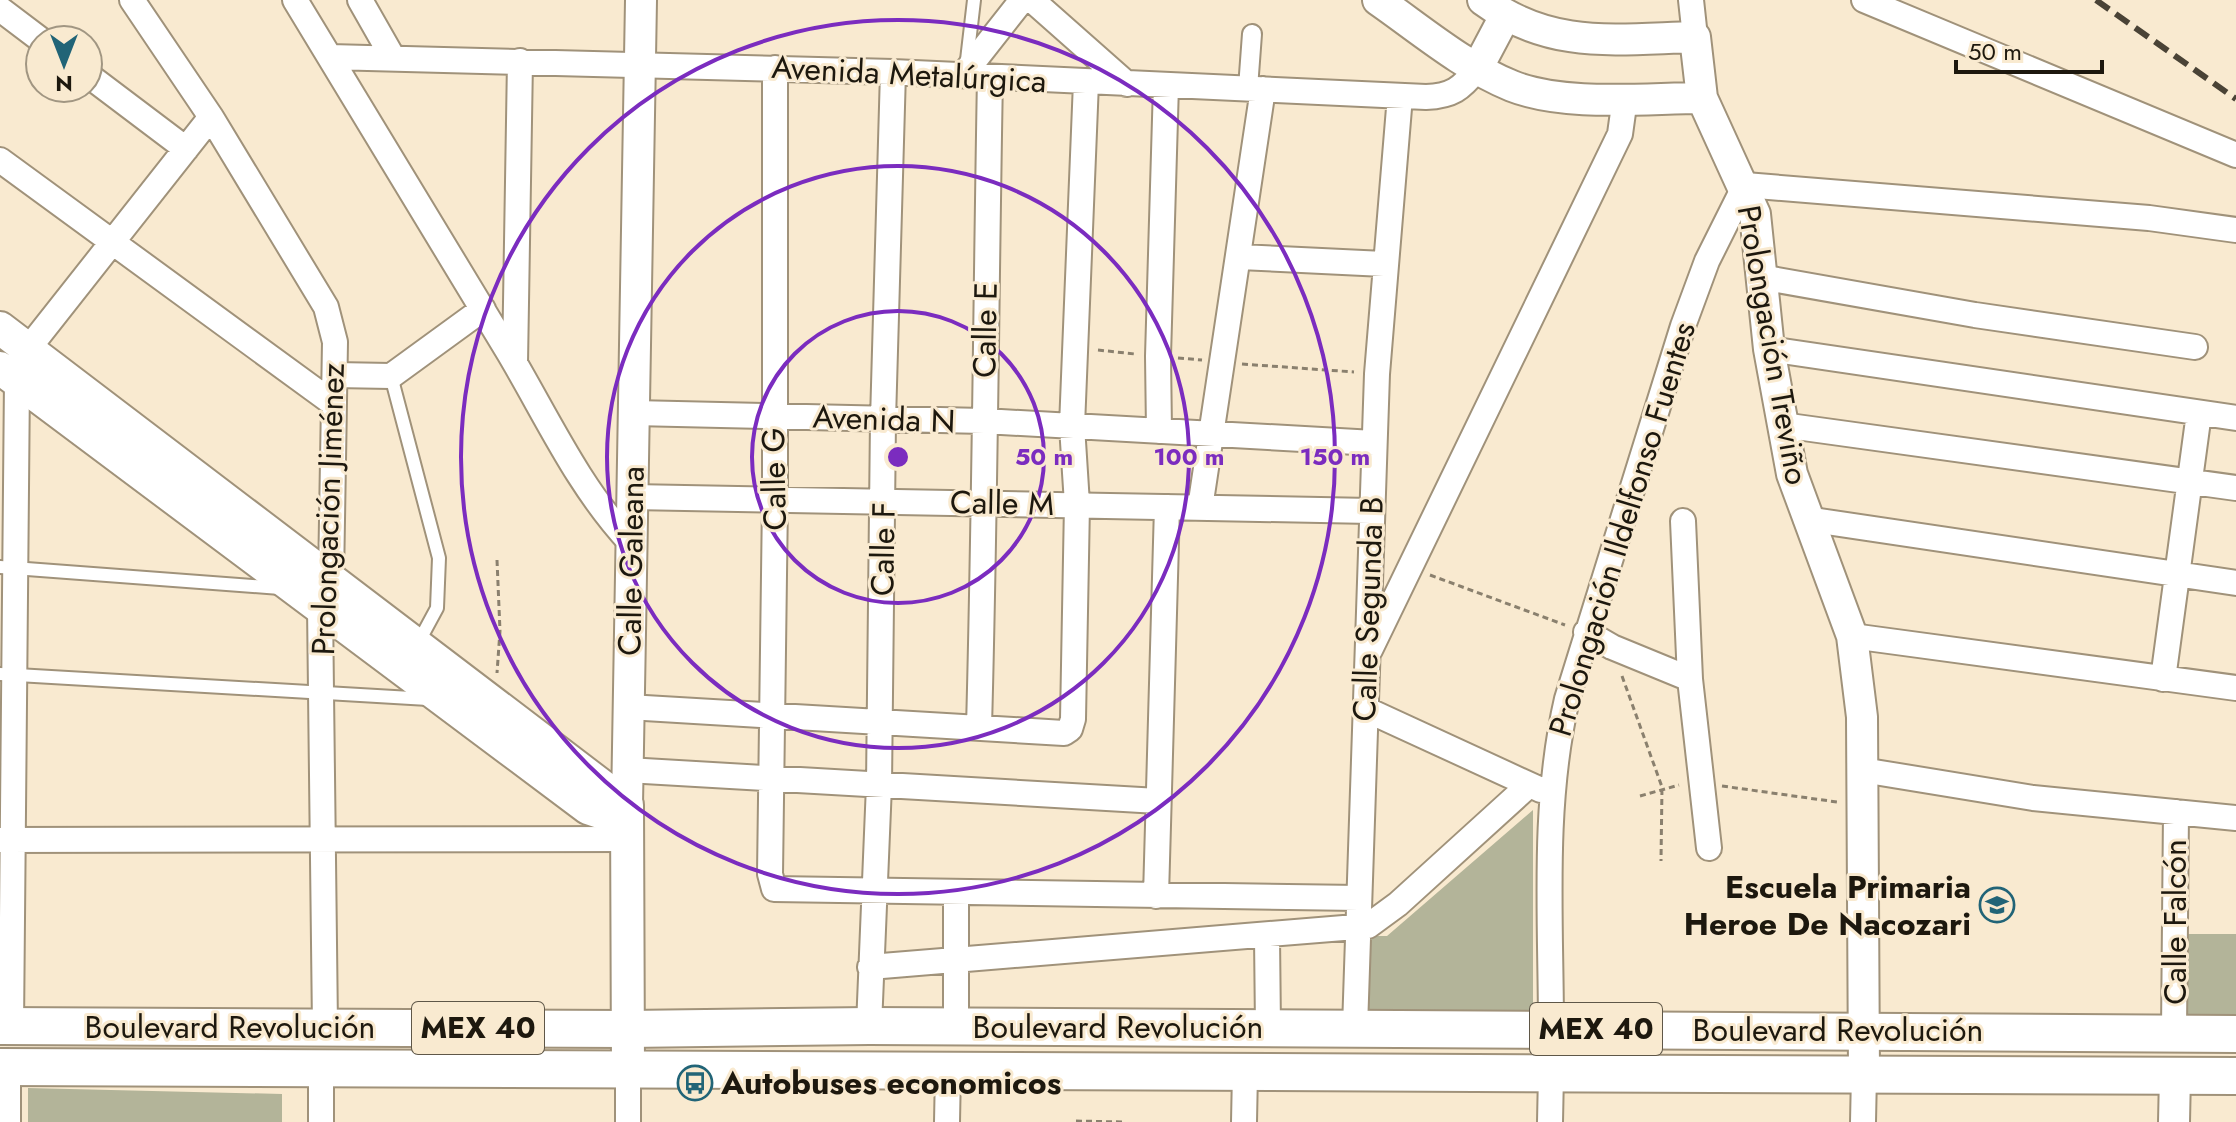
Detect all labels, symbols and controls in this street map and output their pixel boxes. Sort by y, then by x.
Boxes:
north arrow [24,24,104,104]
scale bar [1956,24,2102,74]
text: 50 m [1968,34,2022,69]
street label: Avenida Metalúrgica [770,44,1048,104]
text: N [55,68,73,100]
street label: Prolongación Treviño [1726,202,1820,488]
street label: Calle E [961,282,1009,378]
street label: Prolongación Ildelfonso Fuentes [1537,316,1707,742]
street label: Prolongación Jiménez [300,362,356,656]
street label: Avenida N [812,394,956,444]
street label: Calle G [750,427,798,531]
text: 50 m [1015,439,1073,474]
text: 100 m [1154,439,1224,474]
text: 150 m [1300,439,1370,474]
centre of rings [884,443,912,471]
street label: Calle Galeana [606,466,656,656]
street label: Calle M [950,479,1054,527]
street label: Calle Segunda B [1341,496,1395,722]
street label: Calle F [859,502,907,596]
street label: Calle Falcón [2152,839,2198,1005]
place label: Escuela Primaria Heroe De Nacozari [1684,864,1971,947]
school or university icon: Escuela Primaria Heroe De Nacozari [1978,886,2016,924]
road number: MEX 40 [412,1002,544,1054]
road number: MEX 40 [1530,1003,1662,1055]
street label: Boulevard Revolución [85,1004,375,1050]
street label: Boulevard Revolución [973,1004,1263,1050]
street label: Boulevard Revolución [1693,1007,1983,1053]
place label: Autobuses economicos [720,1060,1061,1106]
bus stop icon: Autobuses economicos [676,1064,714,1102]

